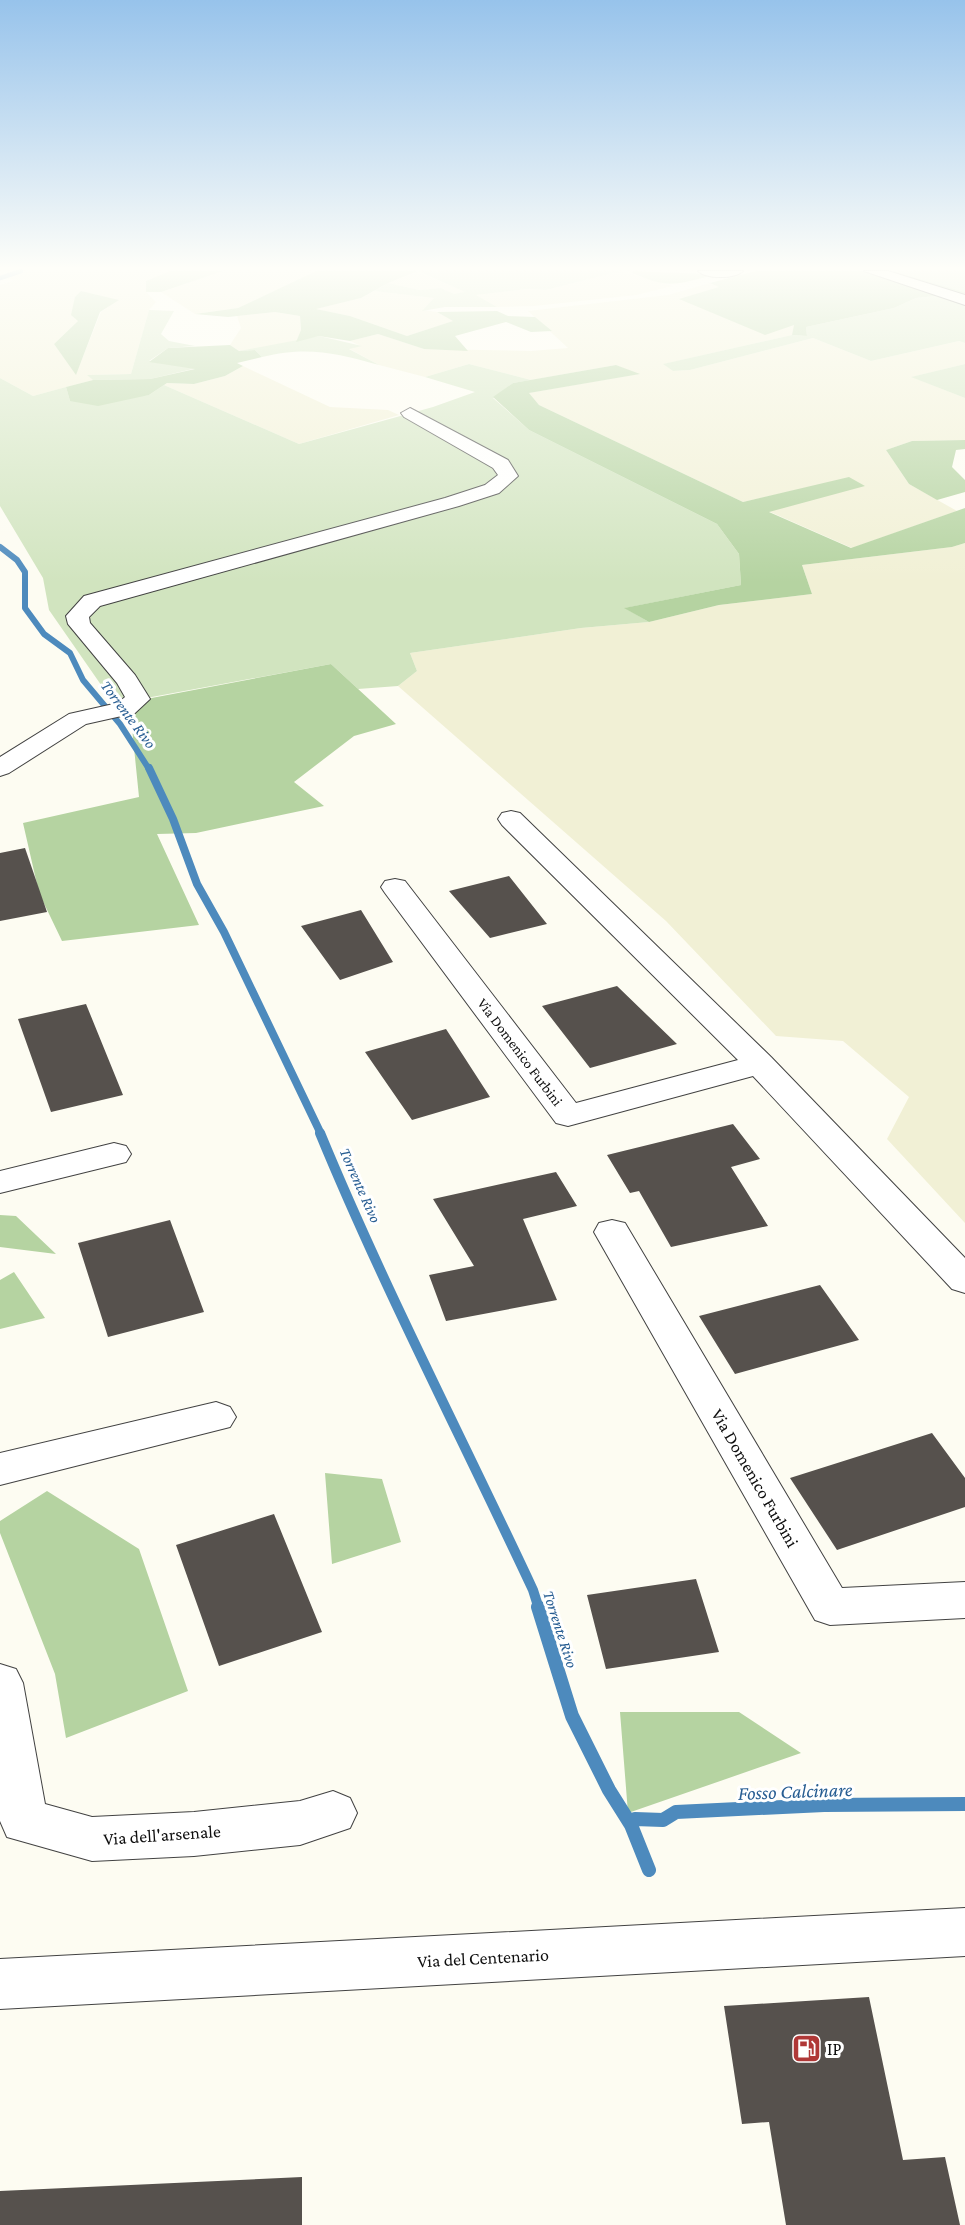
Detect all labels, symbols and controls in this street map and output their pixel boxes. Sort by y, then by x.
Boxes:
water label: Torrente Rivo [98,677,160,752]
street label: Via Domenico Furbini [474,995,566,1109]
water label: Torrente Rivo [336,1145,385,1225]
street label: Via Domenico Furbini [707,1405,803,1551]
water label: Torrente Rivo [540,1588,581,1670]
water label: Fosso Calcinare [737,1778,853,1804]
street label: Via dell'arsenale [103,1821,221,1849]
street label: Via del Centenario [417,1945,549,1971]
fuel station icon: IP [790,2033,822,2065]
place label: IP [827,2039,841,2059]

